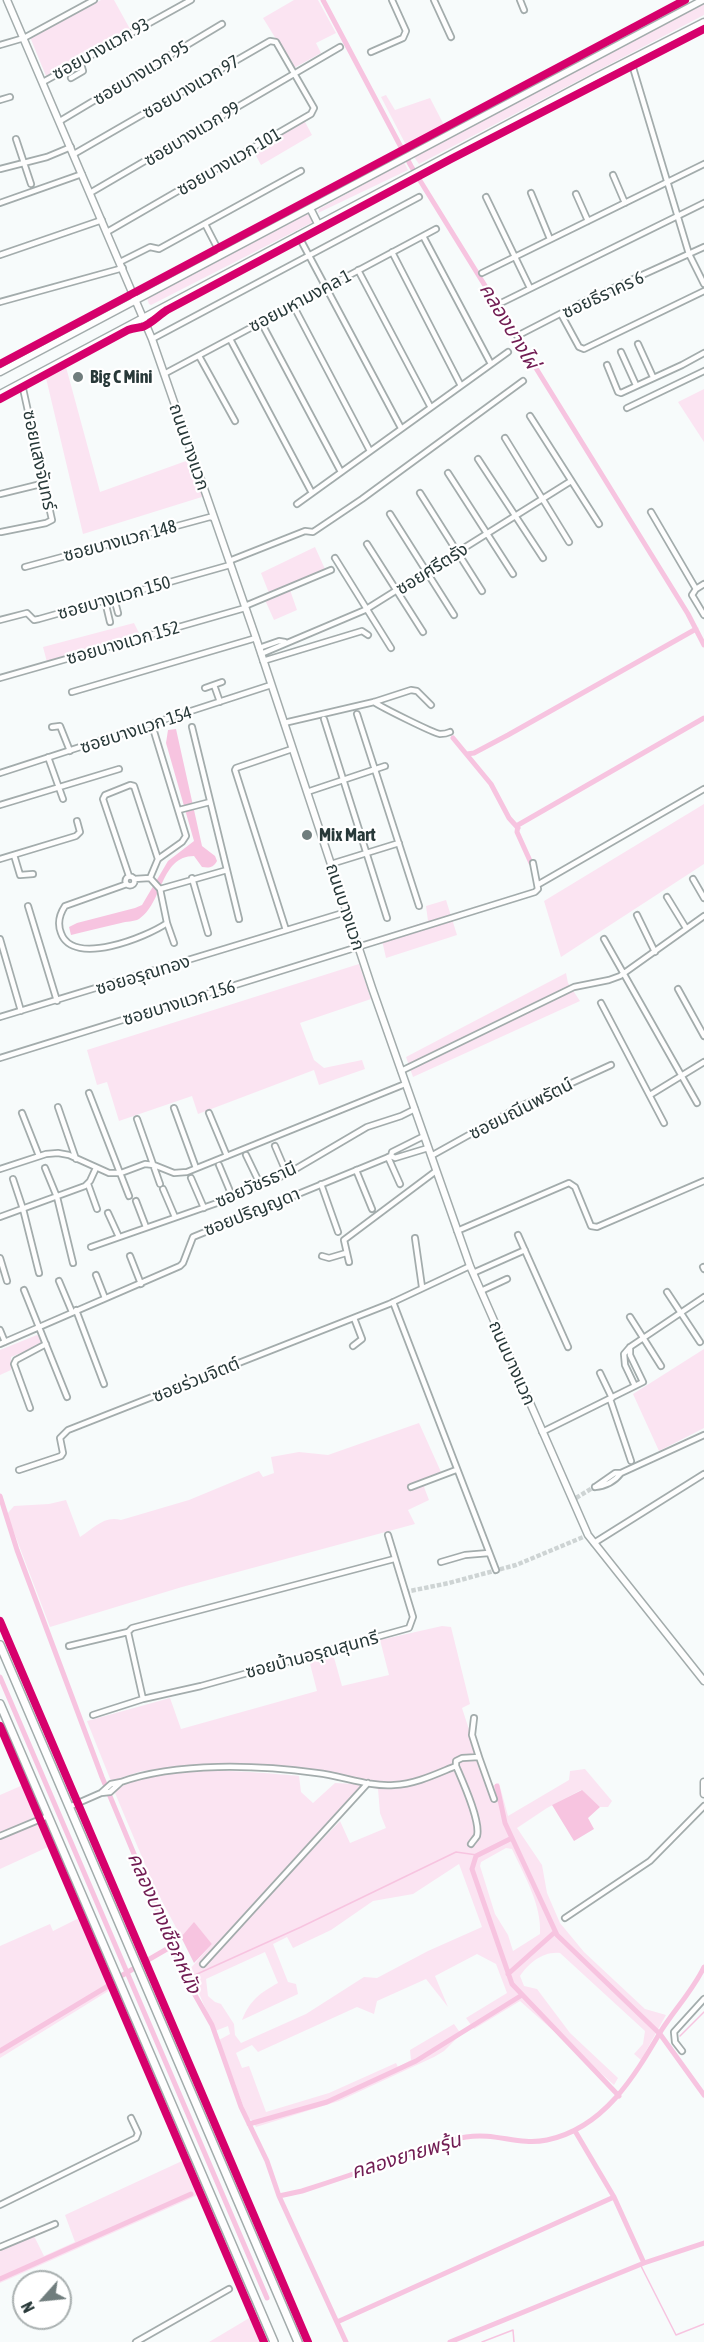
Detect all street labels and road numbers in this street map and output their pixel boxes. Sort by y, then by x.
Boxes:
street label: ซอยบางแวก 93 [49,13,153,85]
street label: ซอยบางแวก 95 [89,36,193,110]
street label: ซอยบางแวก 97 [139,51,243,123]
street label: ซอยบางแวก 99 [140,97,244,171]
street label: ซอยบางแวก 101 [173,124,285,200]
street label: ซอยมหามงคล 1 [245,265,355,337]
street label: ซอยธีราคร 6 [559,267,647,323]
street label: ถนนบางแวก [164,401,214,493]
street label: ซอยแสงจันทร์ [18,408,60,512]
street label: ซอยบางแวก 148 [61,516,179,566]
street label: ซอยศรีตรัง [392,538,472,600]
street label: ซอยบางแวก 150 [55,572,173,624]
street label: ซอยบางแวก 152 [64,617,182,669]
street label: ซอยบางแวก 154 [77,702,195,758]
street label: ถนนบางแวก [321,861,369,953]
street label: ซอยอรุณทอง [93,950,193,1000]
street label: ซอยบางแวก 156 [120,976,238,1030]
street label: ซอยมณีนพรัตน์ [466,1074,576,1144]
street label: ซอยวัชรธานี [212,1158,300,1212]
street label: ซอยปริญญดา [201,1183,303,1241]
street label: ถนนบางแวก [484,1317,540,1409]
street label: ซอยร่วมจิตต์ [149,1353,243,1407]
street label: ซอยบ้านอรุณสุนทรี [243,1627,381,1683]

